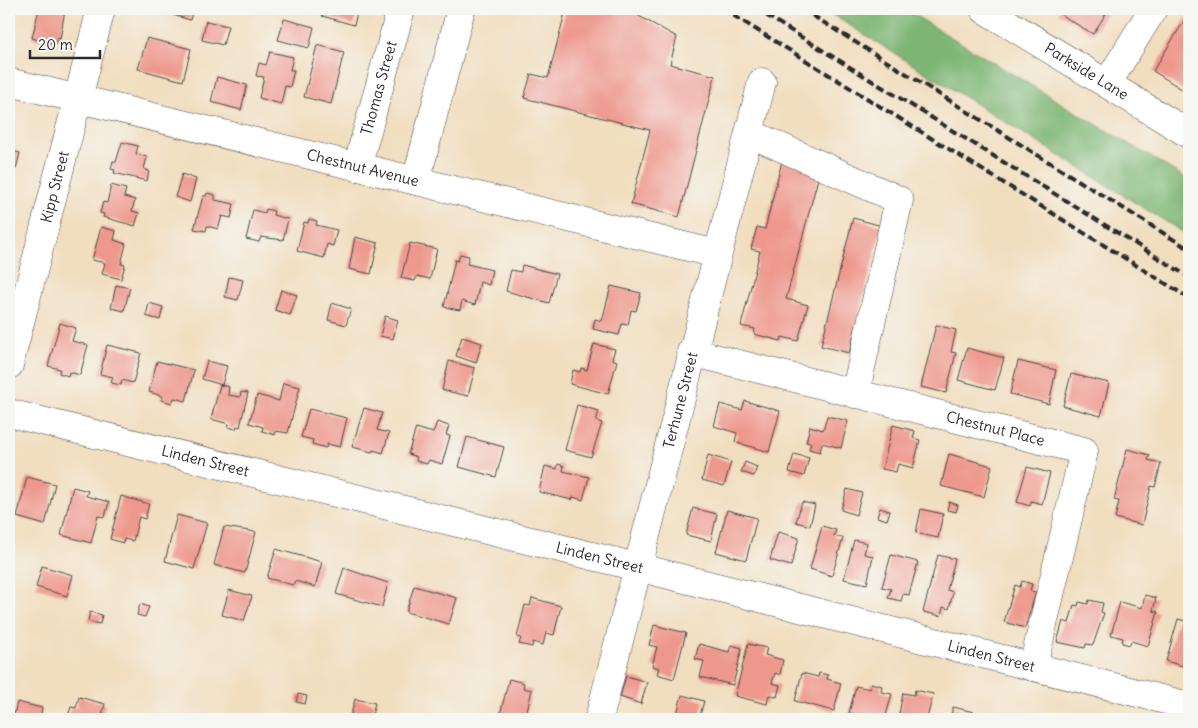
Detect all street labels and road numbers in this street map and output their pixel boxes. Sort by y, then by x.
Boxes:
street label: Parkside Lane [1041,38,1132,104]
street label: Thomas Street [356,39,401,137]
street label: Chestnut Avenue [305,145,421,190]
street label: Kipp Street [36,149,73,225]
street label: Terhune Street [659,350,702,450]
street label: Chestnut Place [944,407,1047,450]
street label: Linden Street [160,441,251,480]
street label: Linden Street [554,537,645,577]
street label: Linden Street [946,636,1037,676]

